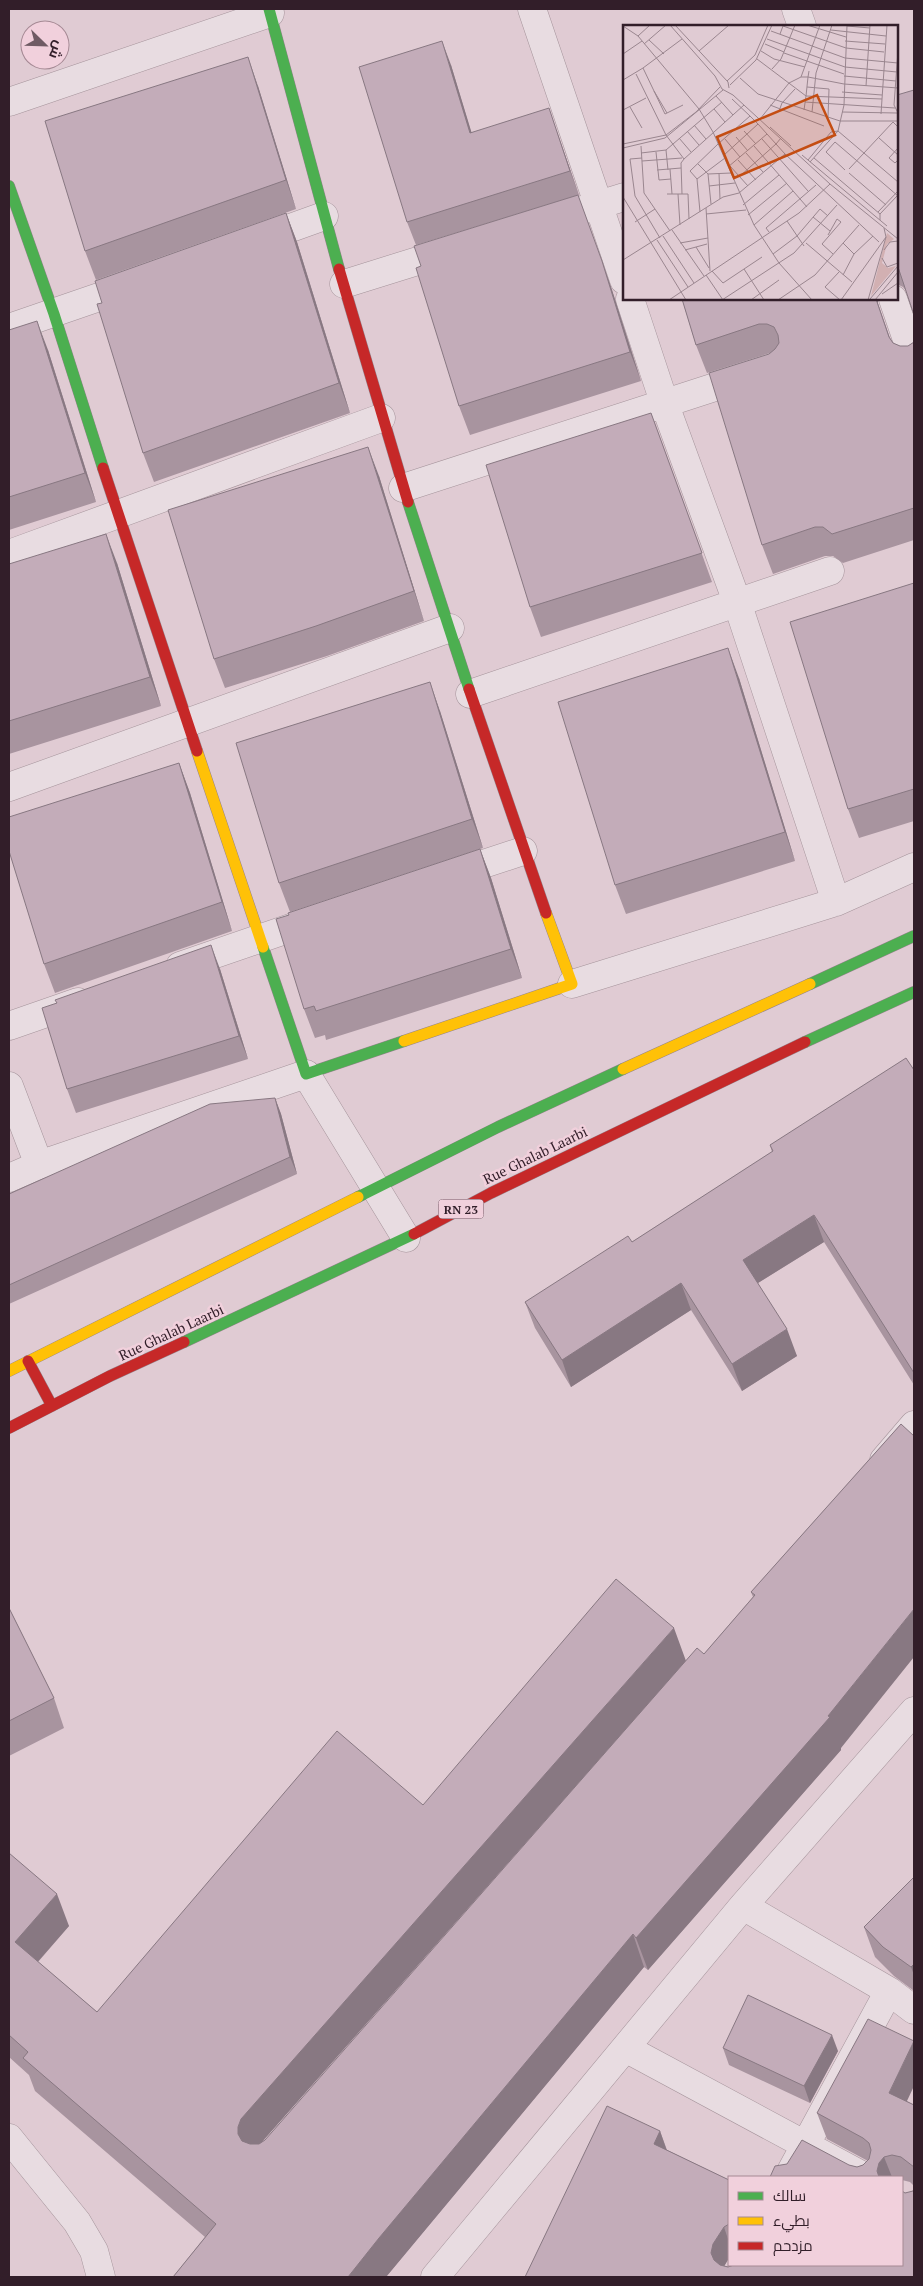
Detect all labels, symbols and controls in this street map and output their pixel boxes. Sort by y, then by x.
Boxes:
north arrow [20,20,70,70]
inset map [623,25,898,300]
text: ش [45,38,70,62]
street label: Rue Ghalab Laarbi [480,1122,590,1188]
road number: RN 23 [438,1200,484,1218]
street label: Rue Ghalab Laarbi [115,1299,227,1365]
legend [728,2176,903,2266]
text: سالك [773,2185,806,2205]
text: بطيء [773,2210,810,2233]
text: مزدحم [773,2235,813,2256]

